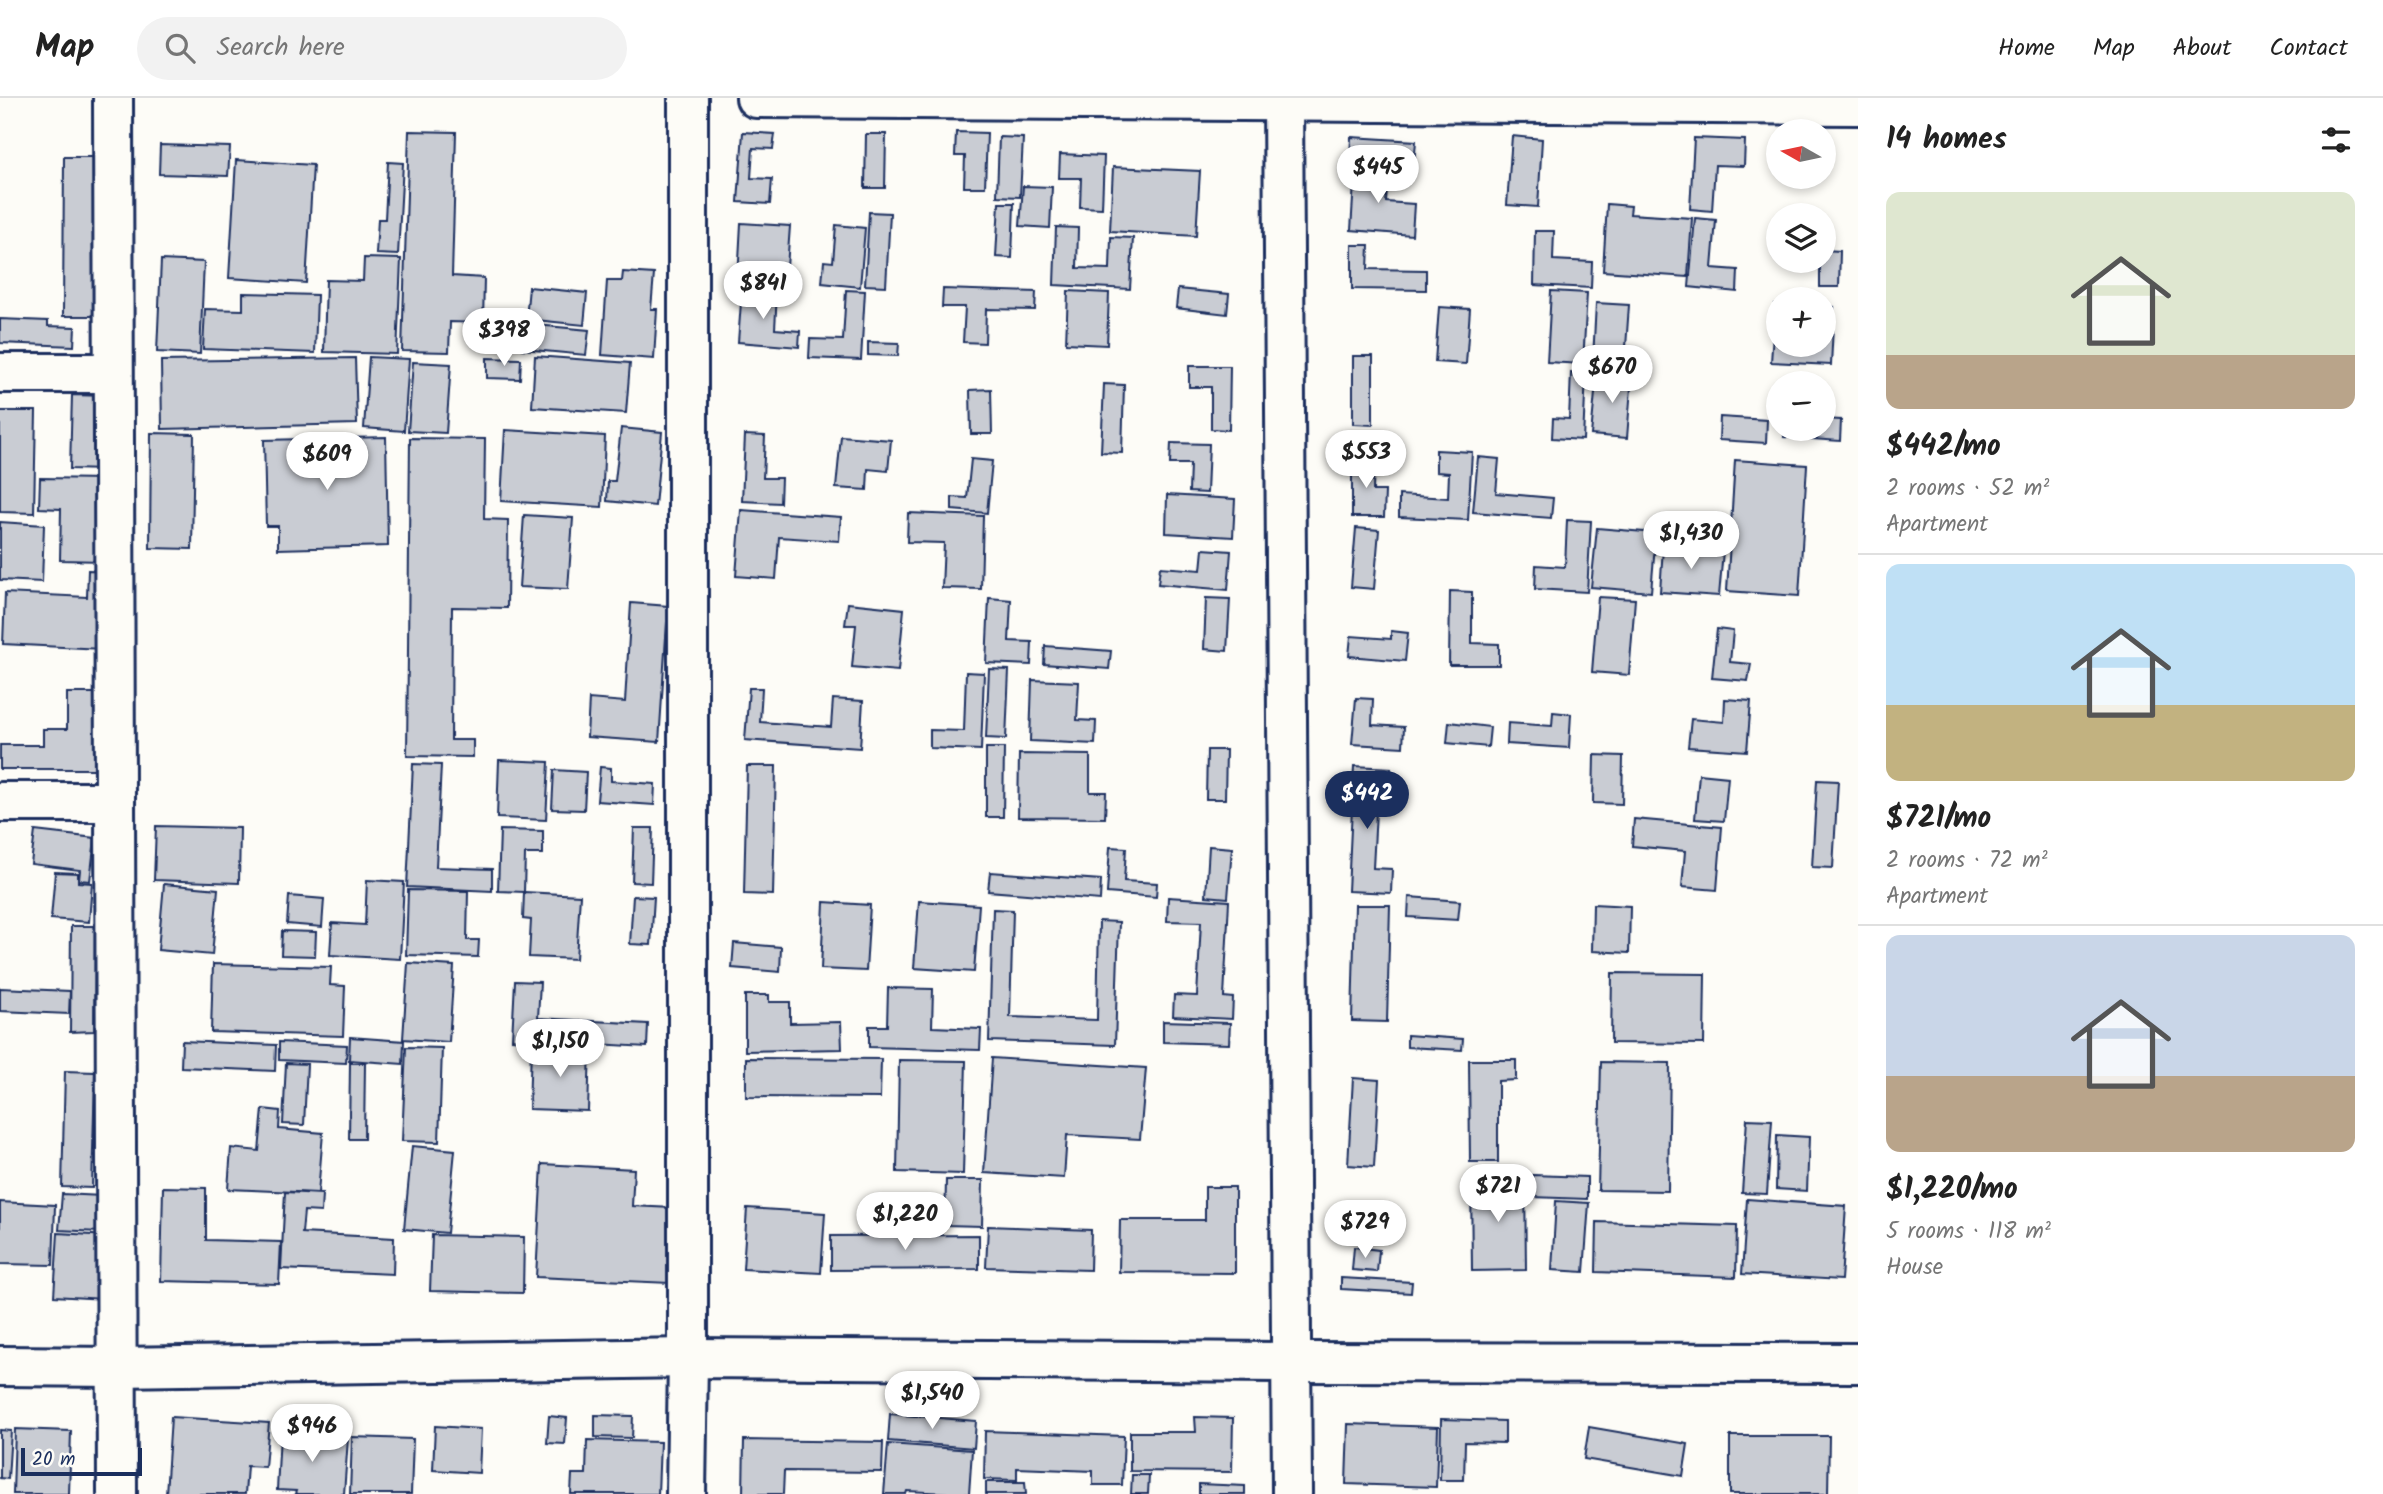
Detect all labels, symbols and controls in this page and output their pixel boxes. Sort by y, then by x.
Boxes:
search box [137,17,627,80]
text: Map [35,22,95,75]
text: Search here [217,27,345,69]
icon: search [161,29,199,67]
text: Home [1998,29,2055,68]
text: Map [2093,29,2135,68]
text: About [2173,29,2231,68]
text: Contact [2269,29,2348,68]
text: 14 homes [1886,116,2007,164]
north arrow [1766,119,1836,189]
map controls [1766,119,1836,441]
icon: filters [2317,121,2355,159]
pin: $445 [1337,146,1419,205]
text: $445 [1353,150,1403,186]
button: layers [1766,203,1836,273]
icon: home [2058,238,2184,364]
pin: $841 [722,262,804,321]
text: $841 [740,266,786,302]
button: + [1766,287,1836,357]
pin: $398 [463,308,545,368]
text: $398 [478,313,530,349]
pin: $670 [1571,345,1653,405]
text: $670 [1588,350,1636,386]
button: − [1766,371,1836,441]
text: $442/mo [1886,423,2001,471]
pin: $553 [1325,430,1407,490]
pin: $609 [286,432,368,492]
text: $553 [1341,435,1391,471]
text: $609 [302,437,352,473]
text: 2 rooms · 52 m² [1886,471,2049,507]
text: Apartment [1886,507,1988,543]
pin: $1,430 [1634,512,1748,571]
text: $1,430 [1659,516,1723,552]
icon: home [2058,610,2184,736]
pin: $442 [1326,772,1408,831]
text: $442 [1341,776,1393,812]
text: $721/mo [1886,795,1991,843]
text: 2 rooms · 72 m² [1886,843,2048,879]
text: Apartment [1886,879,1988,915]
icon: home [2058,981,2184,1107]
pin: $1,150 [503,1020,617,1079]
text: $1,150 [532,1024,588,1060]
pin: $721 [1457,1164,1539,1224]
text: $1,220/mo [1886,1166,2018,1214]
text: $721 [1476,1169,1520,1205]
pin: $1,220 [848,1192,962,1252]
text: $1,220 [872,1197,938,1233]
pin: $729 [1324,1200,1406,1260]
text: $729 [1340,1205,1390,1241]
text: 5 rooms · 118 m² [1886,1214,2051,1250]
text: House [1886,1250,1943,1286]
pin: $1,540 [875,1372,989,1431]
text: $1,540 [901,1376,963,1412]
pin: $946 [271,1404,353,1464]
text: $946 [287,1409,337,1445]
scale bar [21,1445,142,1477]
text: 20 m [32,1445,75,1475]

